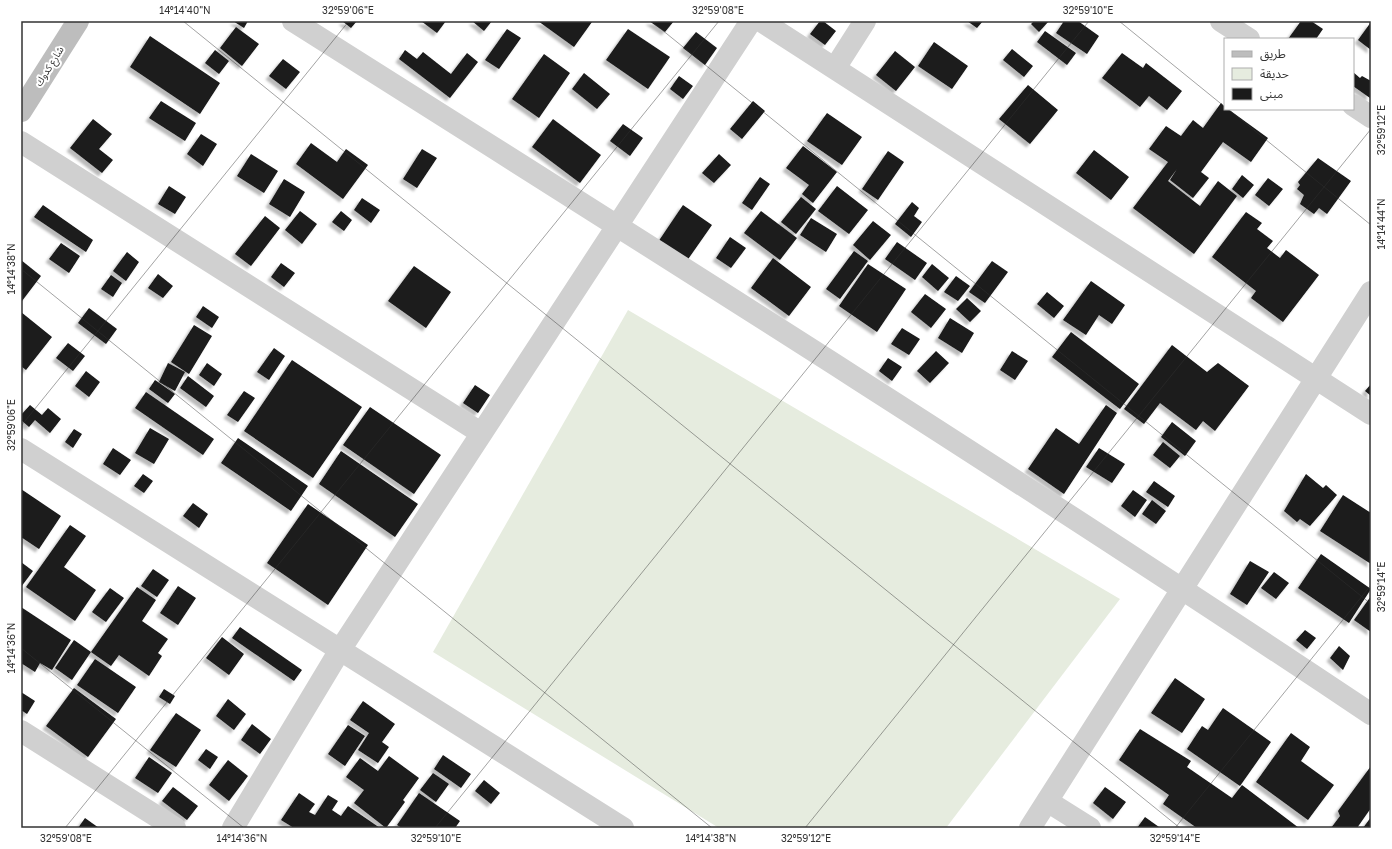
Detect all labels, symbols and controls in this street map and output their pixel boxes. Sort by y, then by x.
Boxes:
text: 14°14'40"N [159,4,211,16]
text: 32°59'06"E [322,4,374,16]
text: 32°59'08"E [692,4,744,16]
text: 32°59'10"E [1063,4,1113,16]
legend [1224,38,1354,110]
street label: شارع كدوك [32,44,68,89]
text: طريق [1260,46,1286,62]
text: حديقة [1260,66,1289,81]
text: مبنى [1260,86,1283,101]
text: 32°59'12"E [1375,105,1387,155]
text: 14°14'44"N [1375,198,1387,250]
text: 14°14'38"N [5,244,17,294]
text: 32°59'06"E [5,399,17,451]
text: 32°59'14"E [1375,562,1387,612]
text: 14°14'36"N [5,623,17,673]
text: 32°59'08"E [40,832,92,844]
text: 14°14'36"N [217,832,267,844]
text: 32°59'10"E [411,832,461,844]
text: 14°14'38"N [686,832,736,844]
text: 32°59'12"E [781,832,831,844]
text: 32°59'14"E [1150,832,1200,844]

